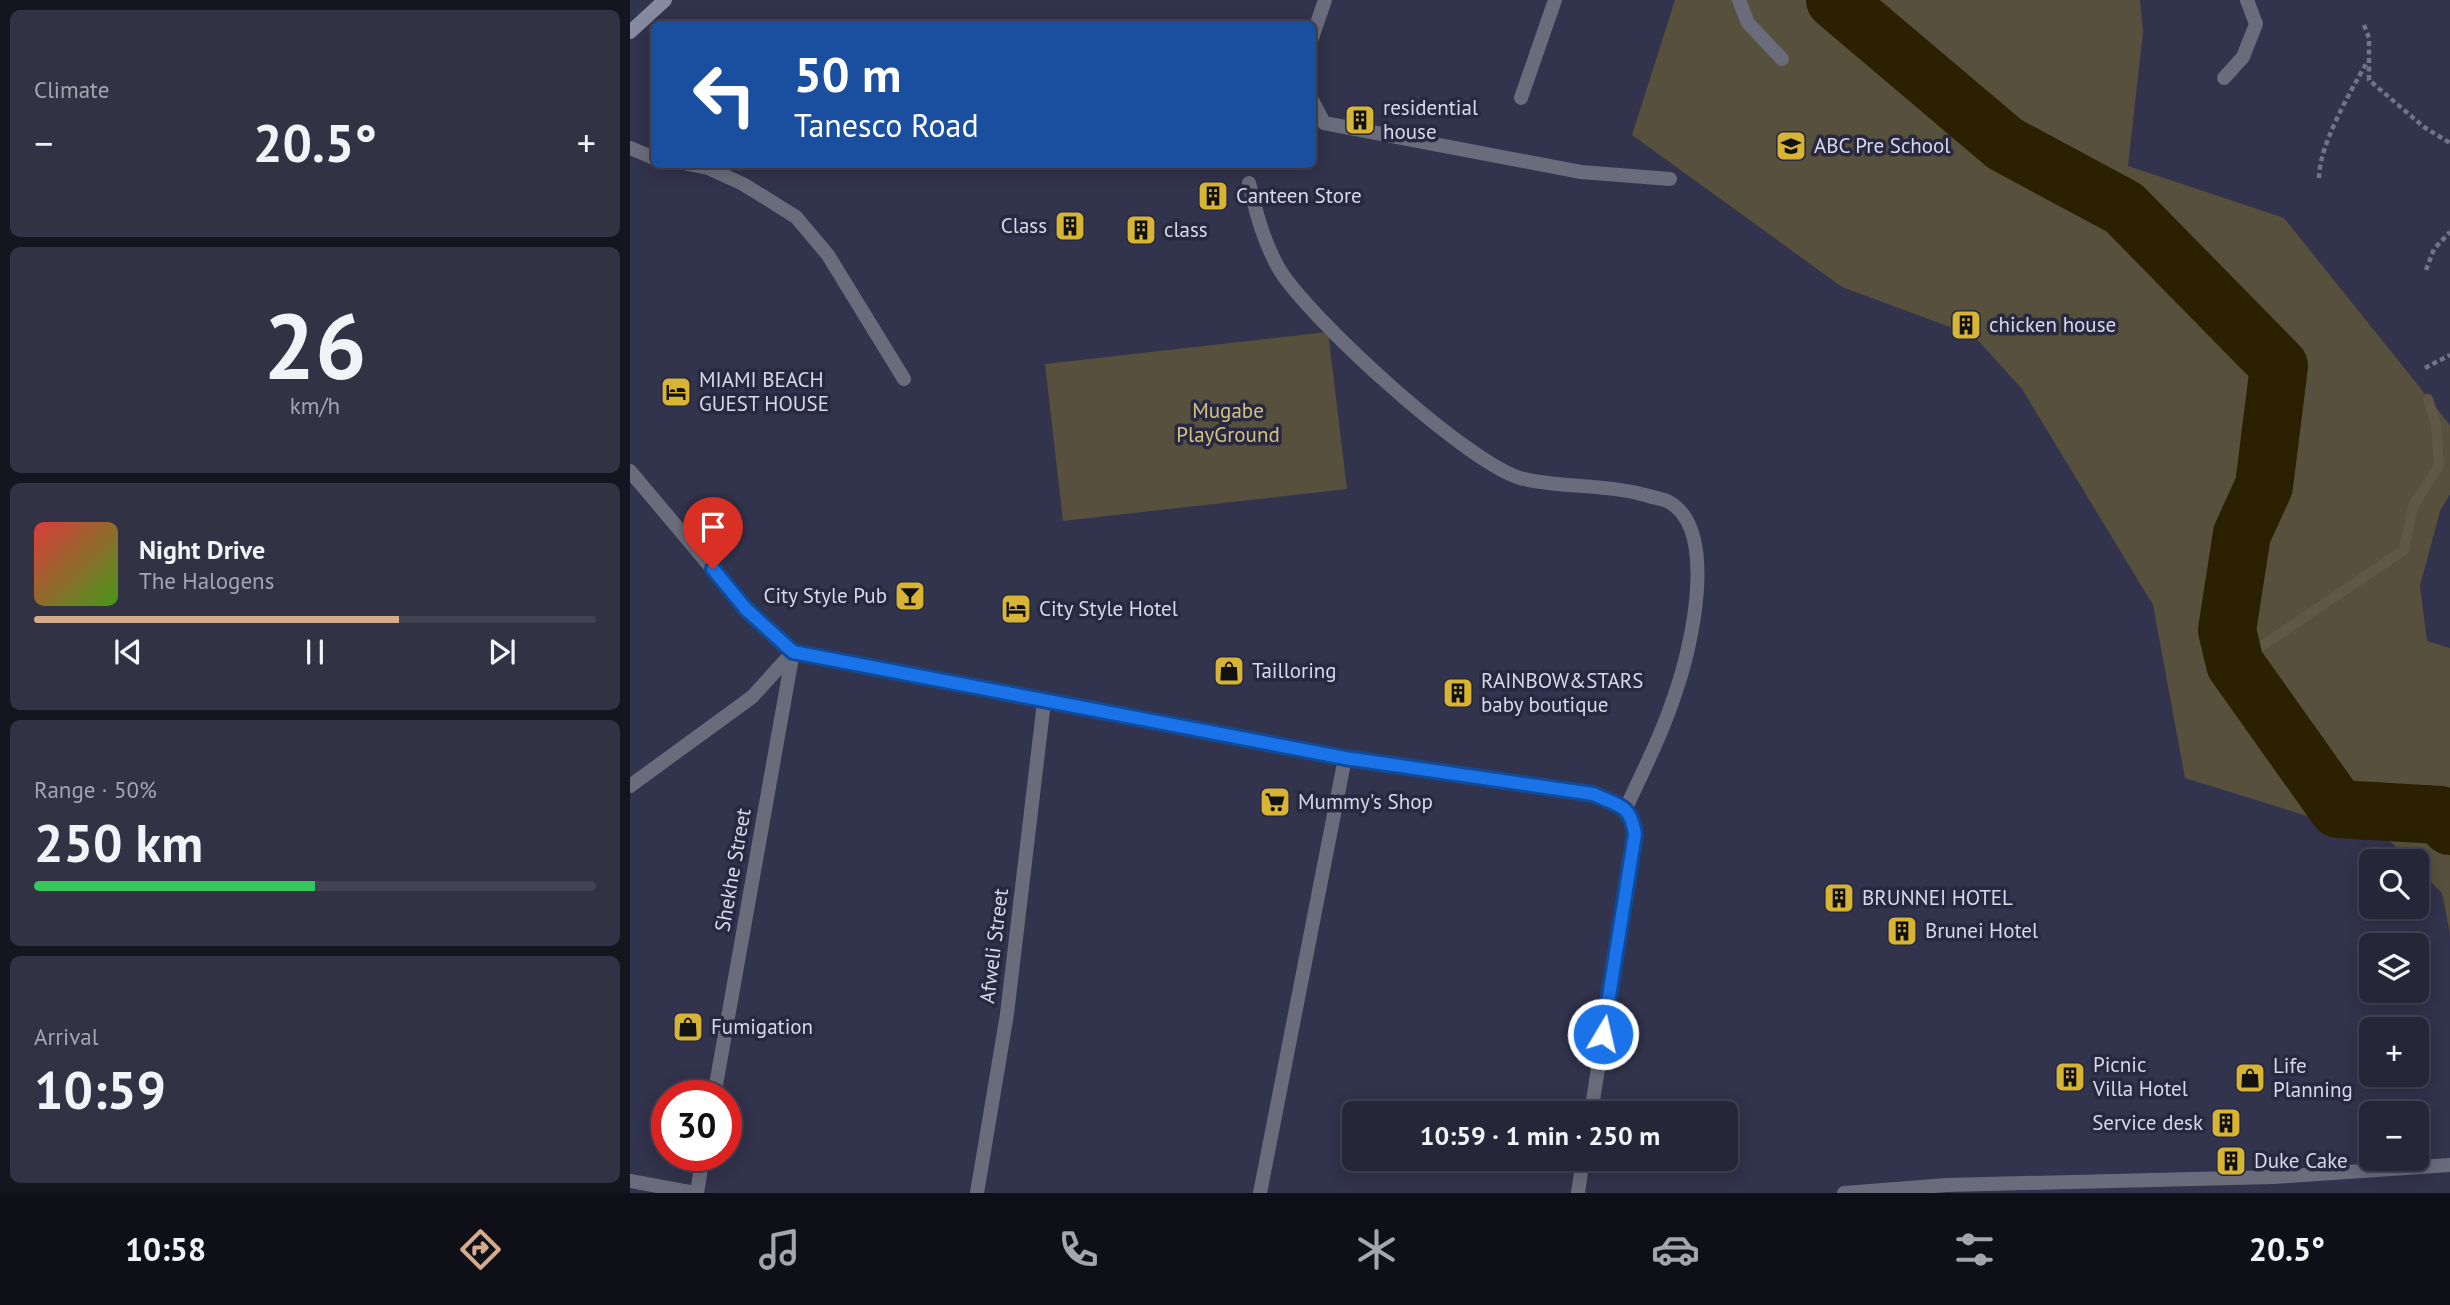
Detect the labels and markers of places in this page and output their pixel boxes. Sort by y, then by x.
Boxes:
place label: residential house [1383,94,1478,145]
building icon: residential house [1343,103,1377,137]
school or university icon: ABC Pre School [1774,129,1808,163]
place label: ABC Pre School [1814,132,1950,159]
building icon: Canteen Store [1196,179,1230,213]
place label: Canteen Store [1236,182,1362,209]
building icon: Class [1053,209,1087,243]
place label: Class [1001,212,1047,239]
building icon: class [1124,213,1158,247]
place label: class [1164,216,1208,243]
building icon: chicken house [1949,308,1983,342]
place label: chicken house [1989,311,2116,338]
place label: MIAMI BEACH GUEST HOUSE [699,366,829,417]
hotel icon: MIAMI BEACH GUEST HOUSE [659,375,693,409]
pin [683,497,743,569]
bar icon: City Style Pub [893,579,927,613]
place label: City Style Pub [763,582,887,609]
hotel icon: City Style Hotel [999,592,1033,626]
place label: City Style Hotel [1039,595,1178,622]
shop icon: Tailloring [1212,654,1246,688]
place label: Tailloring [1252,657,1337,684]
place label: RAINBOW&STARS baby boutique [1481,667,1644,718]
building icon: RAINBOW&STARS baby boutique [1441,676,1475,710]
supermarket icon: Mummy's Shop [1258,785,1292,819]
place label: Mummy's Shop [1298,788,1433,815]
building icon: BRUNNEI HOTEL [1822,881,1856,915]
place label: BRUNNEI HOTEL [1862,884,2013,911]
building icon: Brunei Hotel [1885,914,1919,948]
place label: Brunei Hotel [1925,917,2038,944]
shop icon: Fumigation [671,1010,705,1044]
place label: Fumigation [711,1013,813,1040]
place label: Picnic Villa Hotel [2092,1051,2188,1102]
place label: Life Planning [2273,1052,2353,1103]
building icon: Picnic Villa Hotel [2053,1060,2087,1094]
shop icon: Life Planning [2233,1061,2267,1095]
building icon: Service desk [2209,1106,2243,1140]
place label: Service desk [2092,1109,2203,1136]
building icon: Duke Cake [2214,1144,2248,1178]
place label: Duke Cake [2254,1147,2348,1174]

